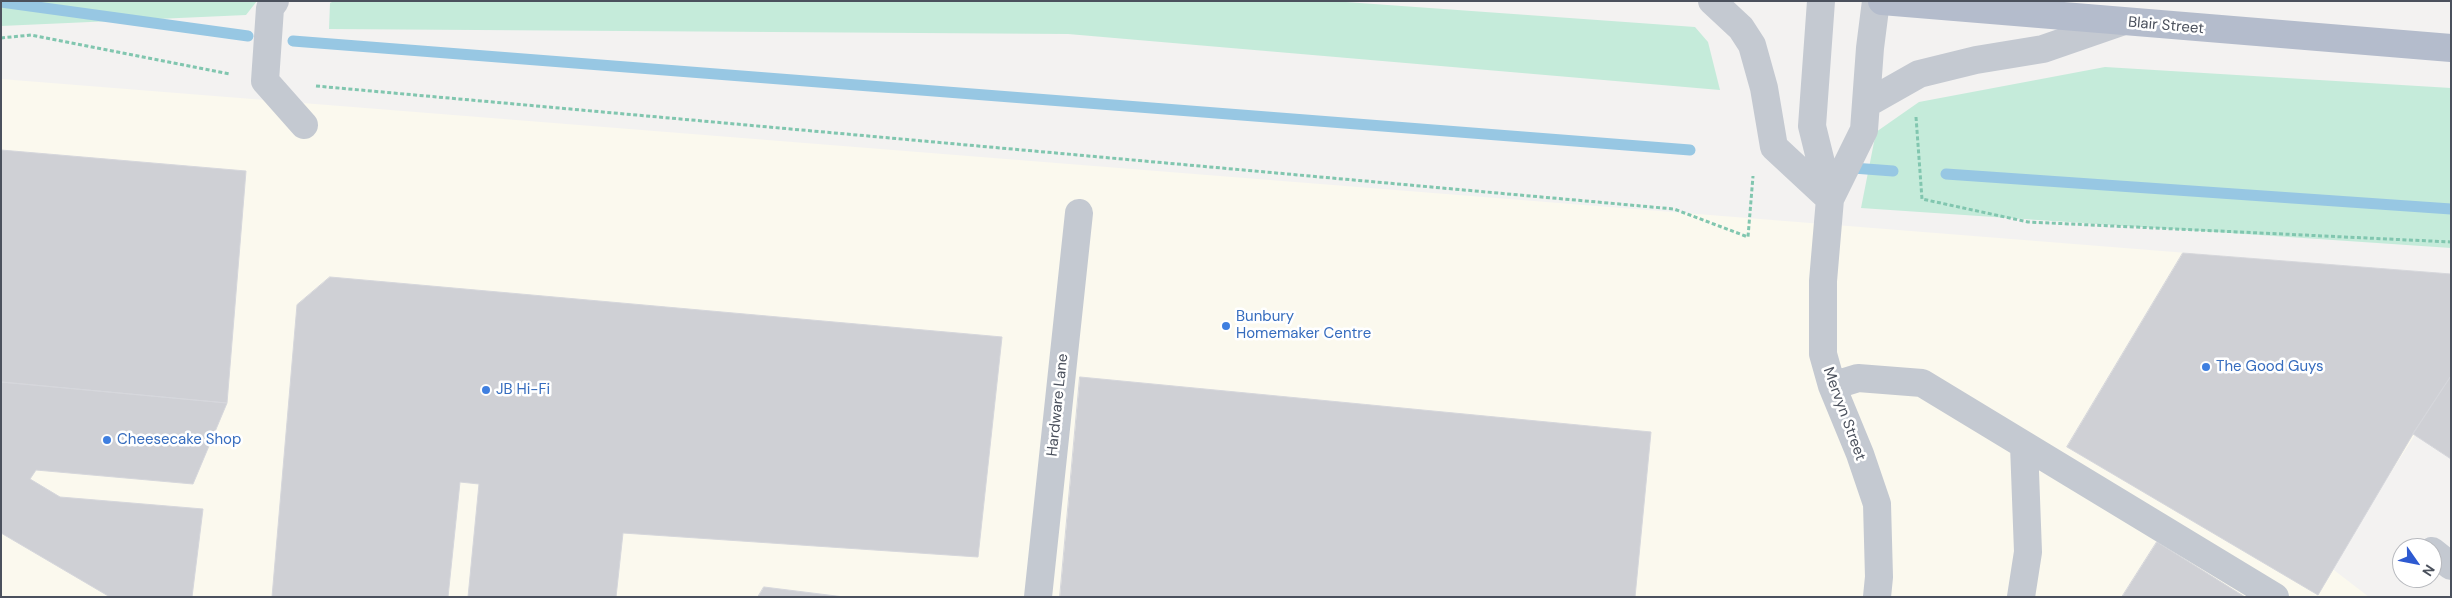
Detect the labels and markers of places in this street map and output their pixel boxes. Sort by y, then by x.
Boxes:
place label: Bunbury Homemaker Centre [1236,308,1371,343]
marker: Bunbury Homemaker Centre [1220,320,1232,332]
place label: The Good Guys [2216,358,2324,376]
marker: The Good Guys [2200,361,2212,373]
place label: JB Hi-Fi [496,381,550,399]
marker: JB Hi-Fi [480,384,492,396]
place label: Cheesecake Shop [117,431,241,449]
marker: Cheesecake Shop [101,434,113,446]

